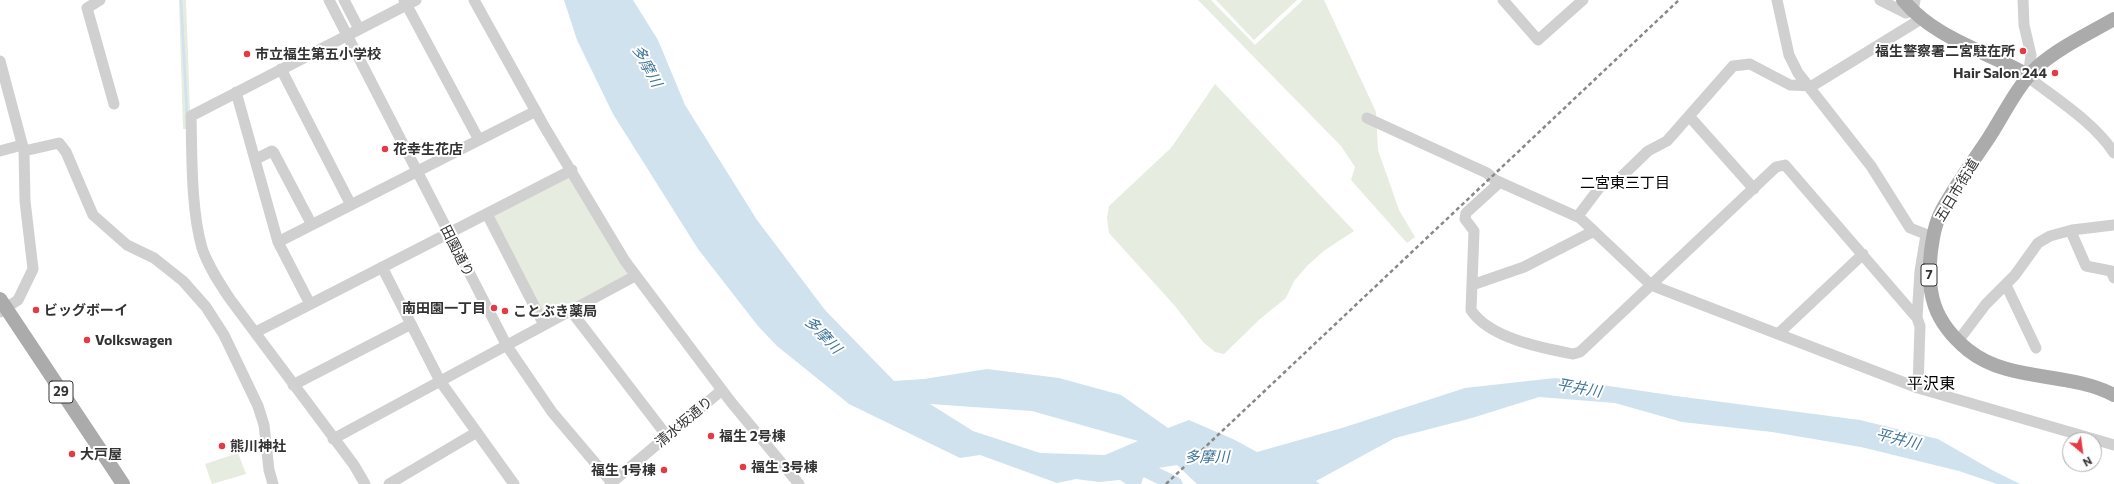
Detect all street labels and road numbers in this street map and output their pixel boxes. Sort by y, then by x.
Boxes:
street label: 五日市街道 [1932,156,1982,224]
street label: 田園通り [437,222,477,280]
road number: 7 [1921,264,1937,286]
road number: 29 [49,381,73,403]
street label: 清水坂通り [652,393,716,451]

